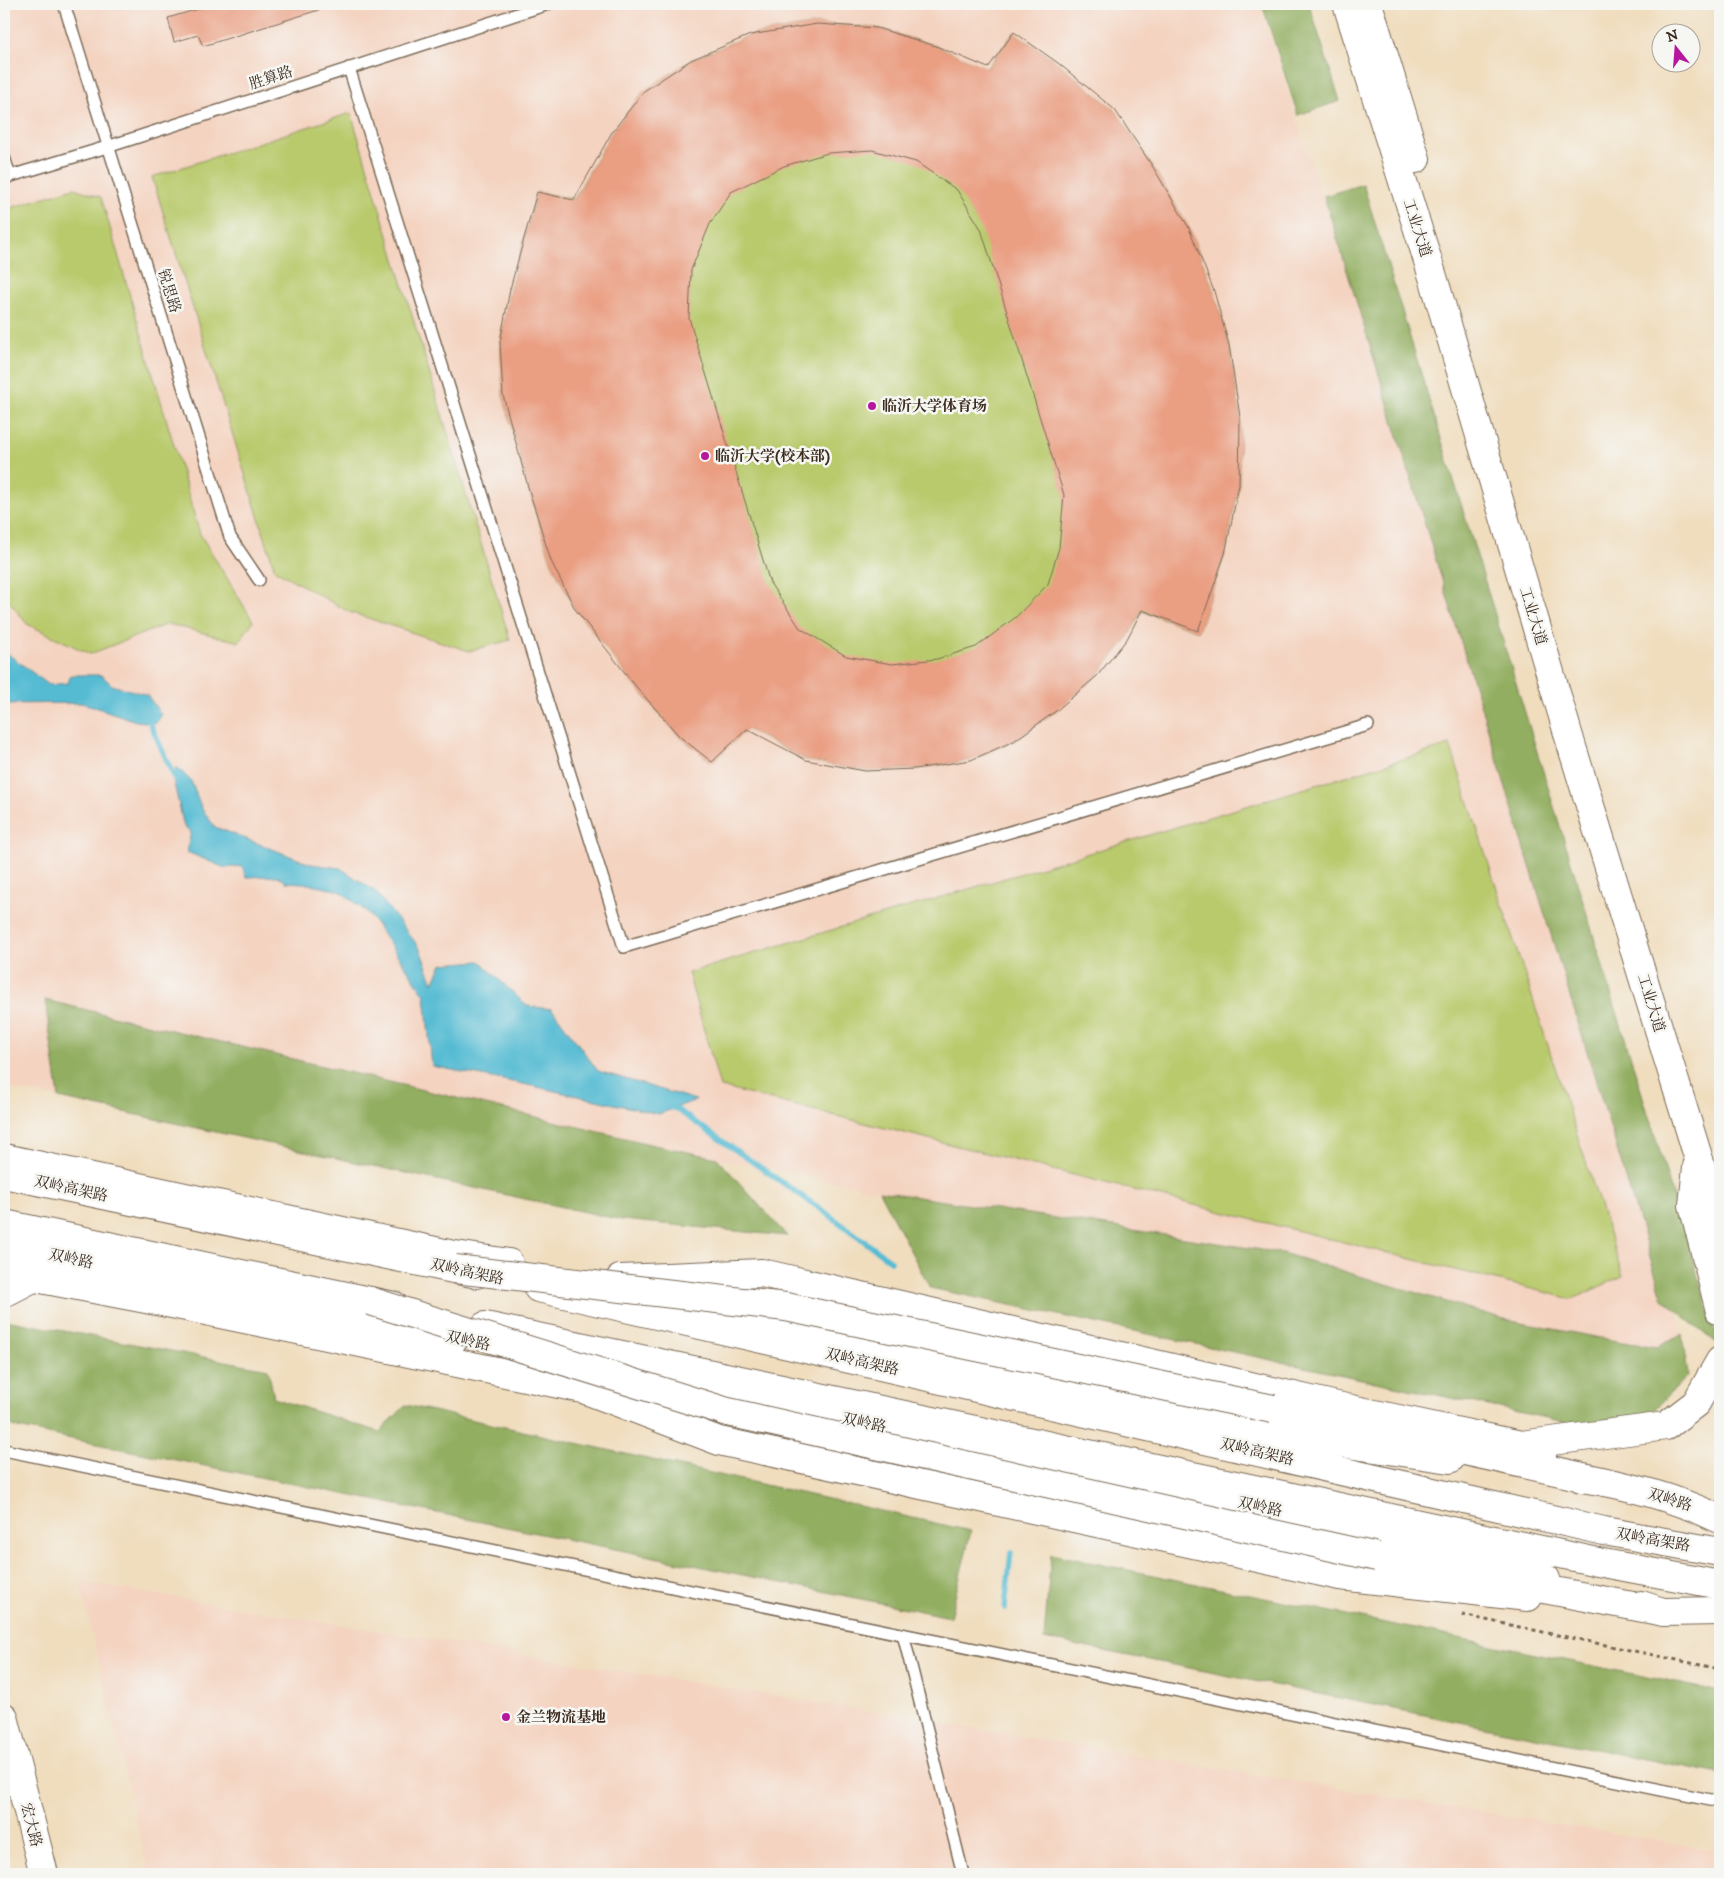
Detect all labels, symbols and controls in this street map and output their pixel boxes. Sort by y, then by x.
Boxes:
north arrow [1652,22,1702,72]
text: N [1664,26,1681,47]
street label: 胜算路 [247,62,295,94]
street label: 工业大道 [1399,197,1435,259]
street label: 锐思路 [153,267,185,315]
place label: 临沂大学体育场 [882,397,987,416]
marker: 临沂大学体育场 [866,400,878,412]
place label: 临沂大学(校本部) [715,447,830,466]
marker: 临沂大学(校本部) [699,450,711,462]
street label: 工业大道 [1515,585,1551,647]
street label: 工业大道 [1633,972,1669,1034]
street label: 双岭高架路 [32,1172,110,1206]
street label: 双岭路 [47,1245,95,1273]
street label: 双岭高架路 [428,1255,506,1289]
street label: 双岭路 [444,1327,492,1355]
street label: 双岭高架路 [823,1344,901,1380]
street label: 双岭路 [840,1409,888,1437]
street label: 双岭高架路 [1218,1434,1296,1470]
street label: 双岭路 [1646,1484,1694,1516]
street label: 双岭路 [1236,1493,1284,1521]
street label: 双岭高架路 [1614,1524,1692,1556]
place label: 金兰物流基地 [516,1708,606,1727]
marker: 金兰物流基地 [500,1711,512,1723]
street label: 宏大路 [16,1801,46,1849]

